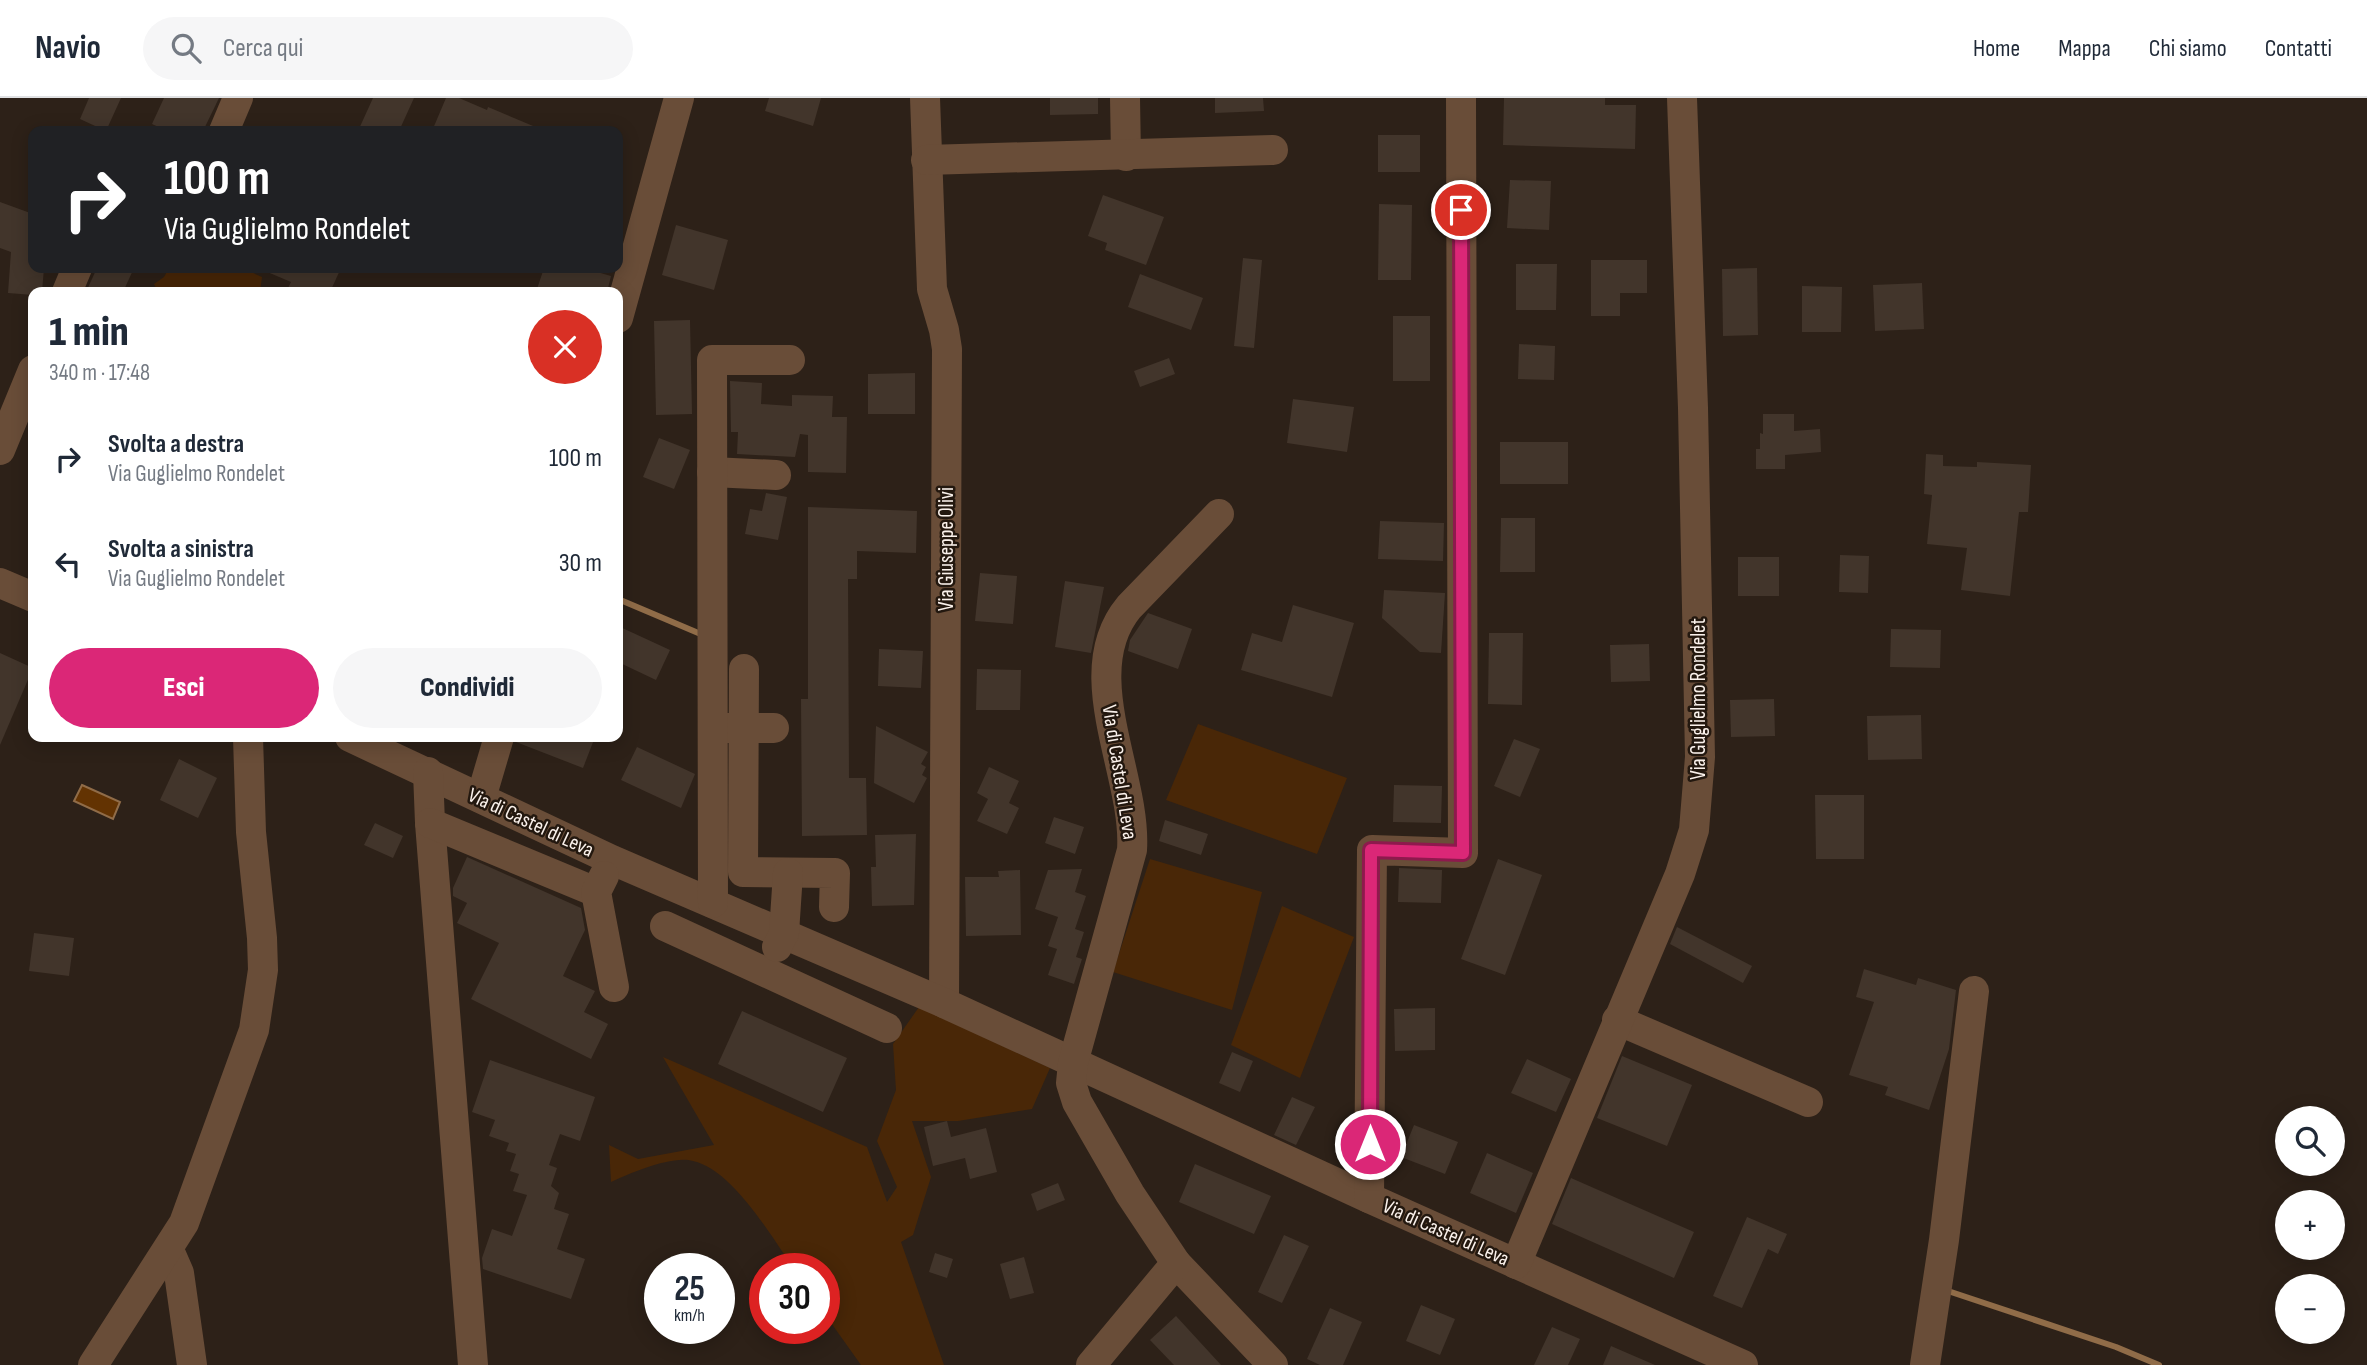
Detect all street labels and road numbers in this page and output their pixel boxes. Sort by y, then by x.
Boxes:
street label: Via Giuseppe Olivi [934,487,959,611]
street label: Via Guglielmo Rondelet [1686,618,1711,780]
street label: Via di Castel di Leva [1097,703,1142,841]
street label: Via di Castel di Leva [464,782,598,862]
street label: Via di Castel di Leva [1379,1193,1513,1272]

